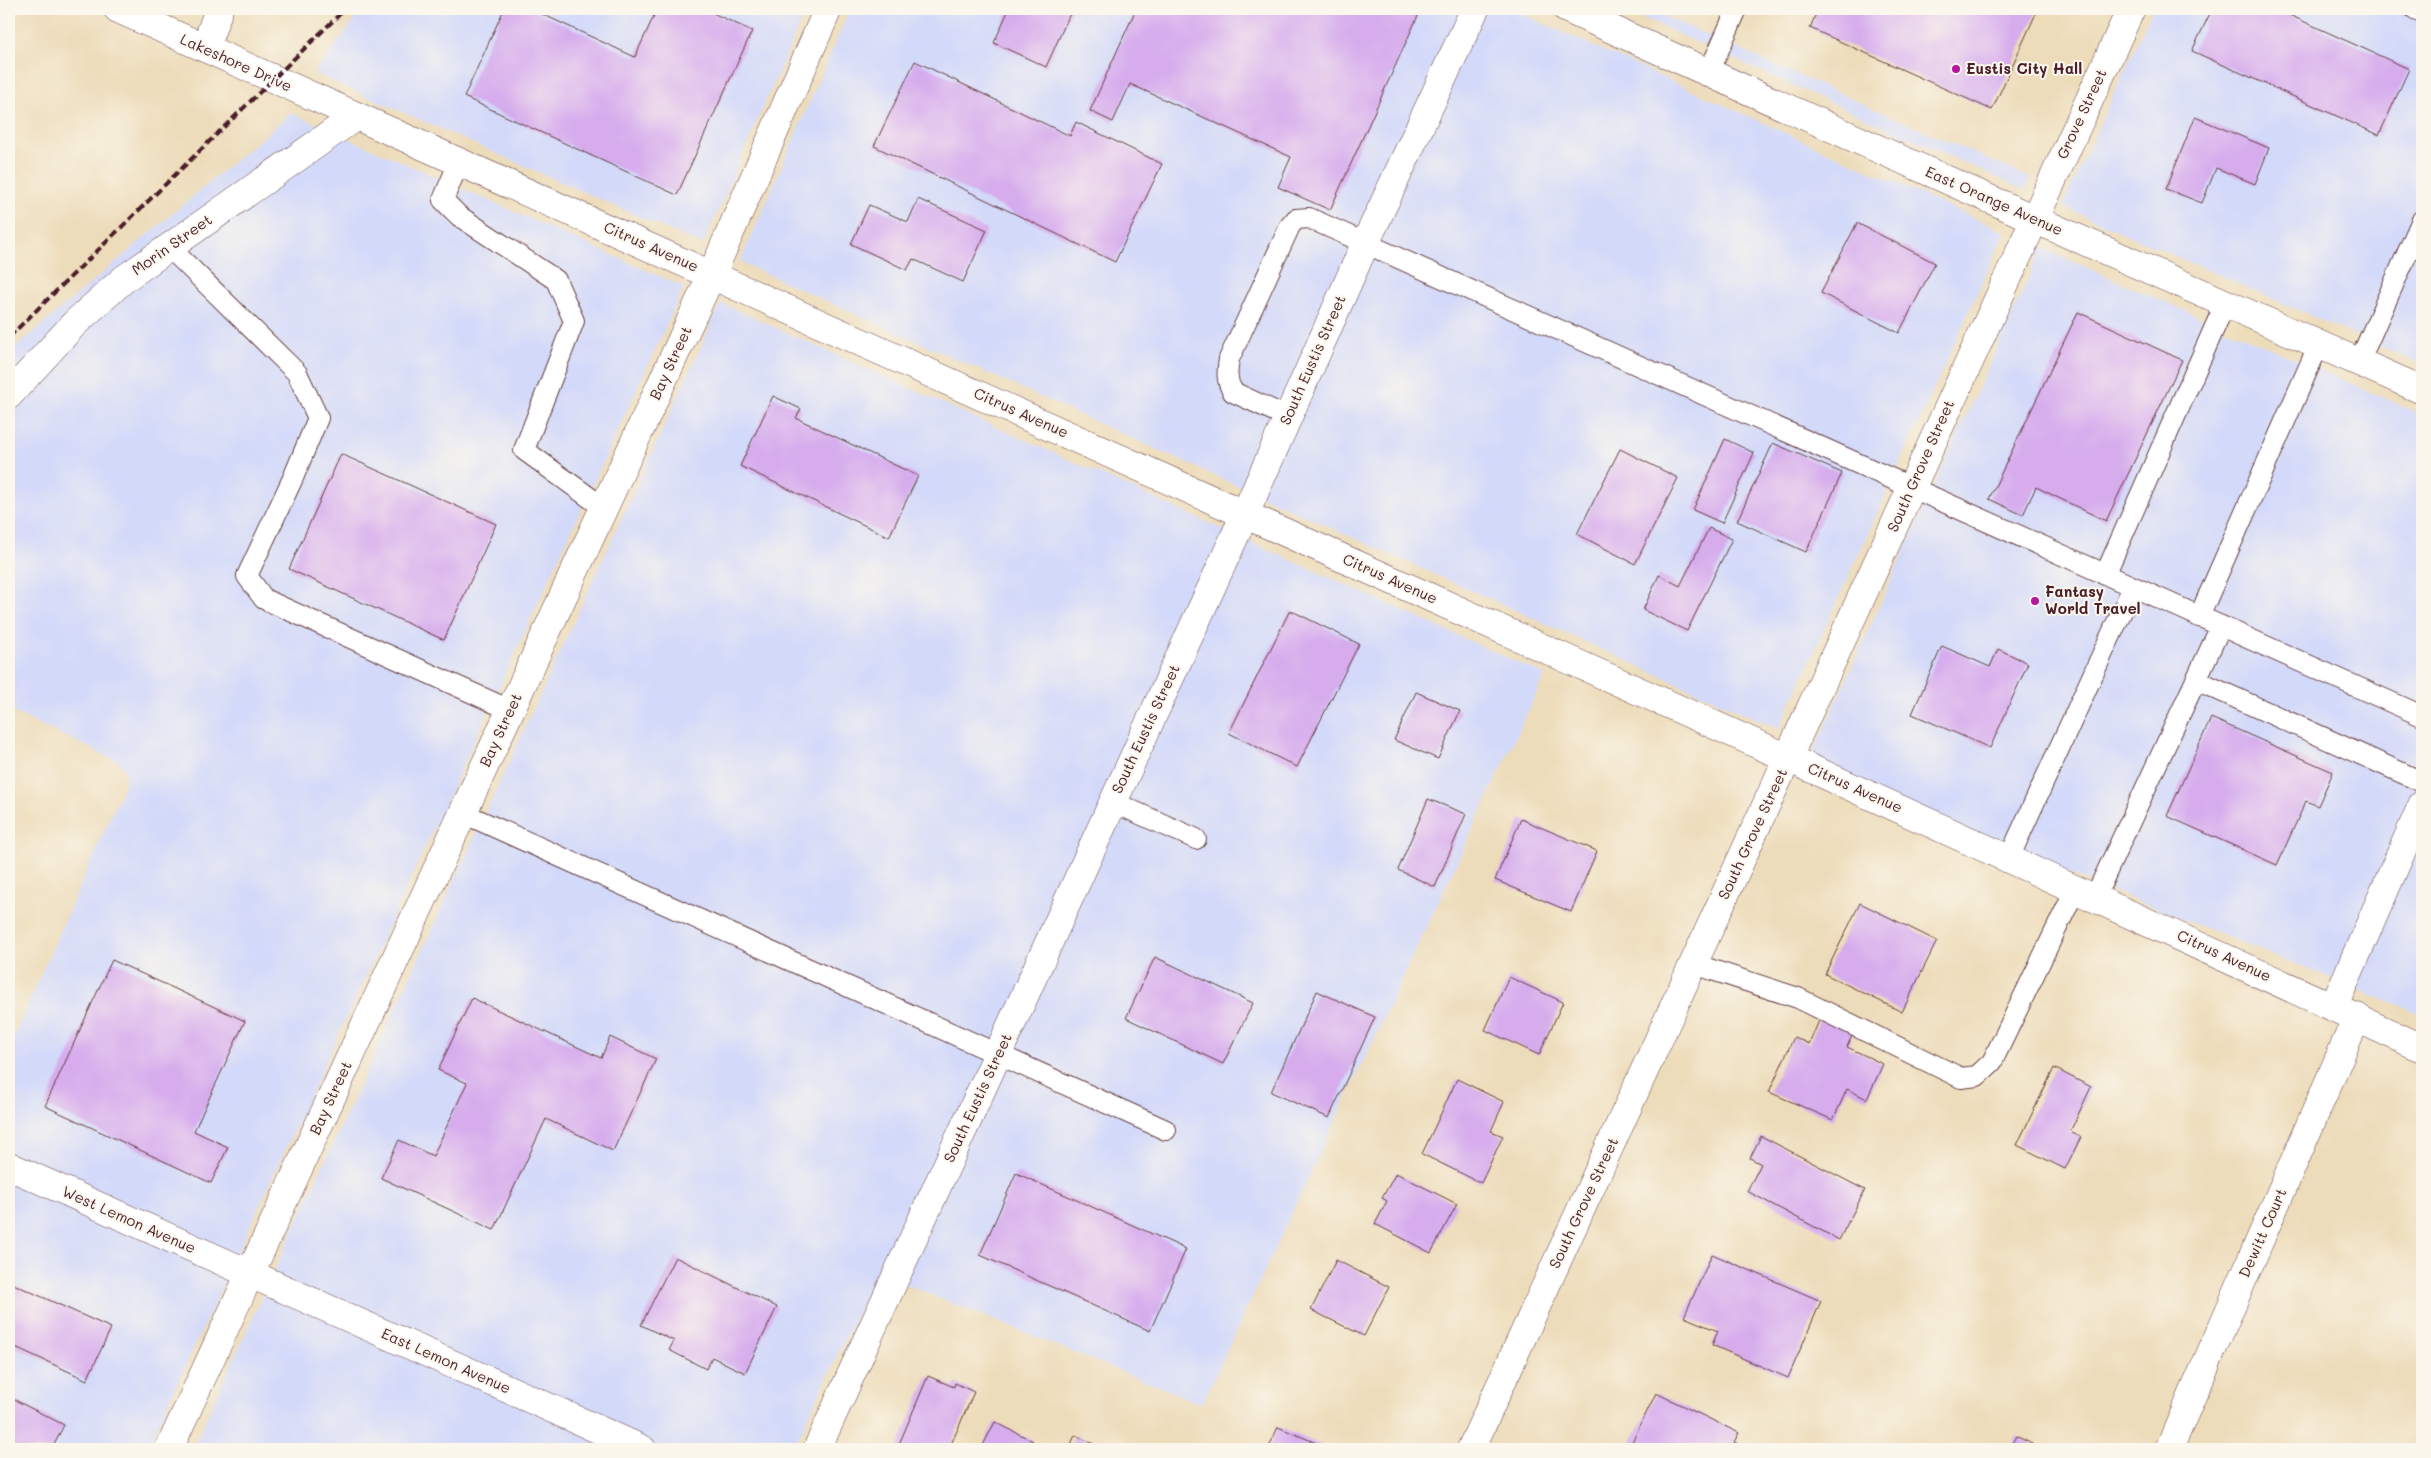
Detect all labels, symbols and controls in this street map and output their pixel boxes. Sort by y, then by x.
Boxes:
street label: Lakeshore Drive [177,28,295,96]
place label: Eustis City Hall [1966,58,2082,78]
marker: Eustis City Hall [1950,63,1962,75]
street label: Grove Street [2051,65,2111,162]
street label: East Orange Avenue [1923,161,2066,239]
street label: Morin Street [127,209,216,279]
street label: Citrus Avenue [601,216,702,276]
street label: South Eustis Street [1274,291,1350,428]
street label: Bay Street [644,323,696,403]
street label: Citrus Avenue [971,382,1072,442]
street label: South Grove Street [1882,396,1958,535]
street label: Citrus Avenue [1340,548,1441,608]
place label: Fantasy World Travel [2045,581,2141,618]
marker: Fantasy World Travel [2029,595,2041,607]
street label: South Eustis Street [1106,661,1184,796]
street label: Bay Street [474,690,526,770]
street label: Citrus Avenue [1805,757,1906,817]
street label: South Grove Street [1713,765,1791,902]
street label: Citrus Avenue [2174,925,2275,986]
street label: South Eustis Street [938,1030,1016,1165]
street label: Bay Street [304,1058,356,1138]
street label: South Grove Street [1544,1134,1622,1271]
street label: West Lemon Avenue [59,1181,199,1258]
street label: Dewitt Court [2233,1185,2291,1280]
street label: East Lemon Avenue [379,1323,514,1398]

